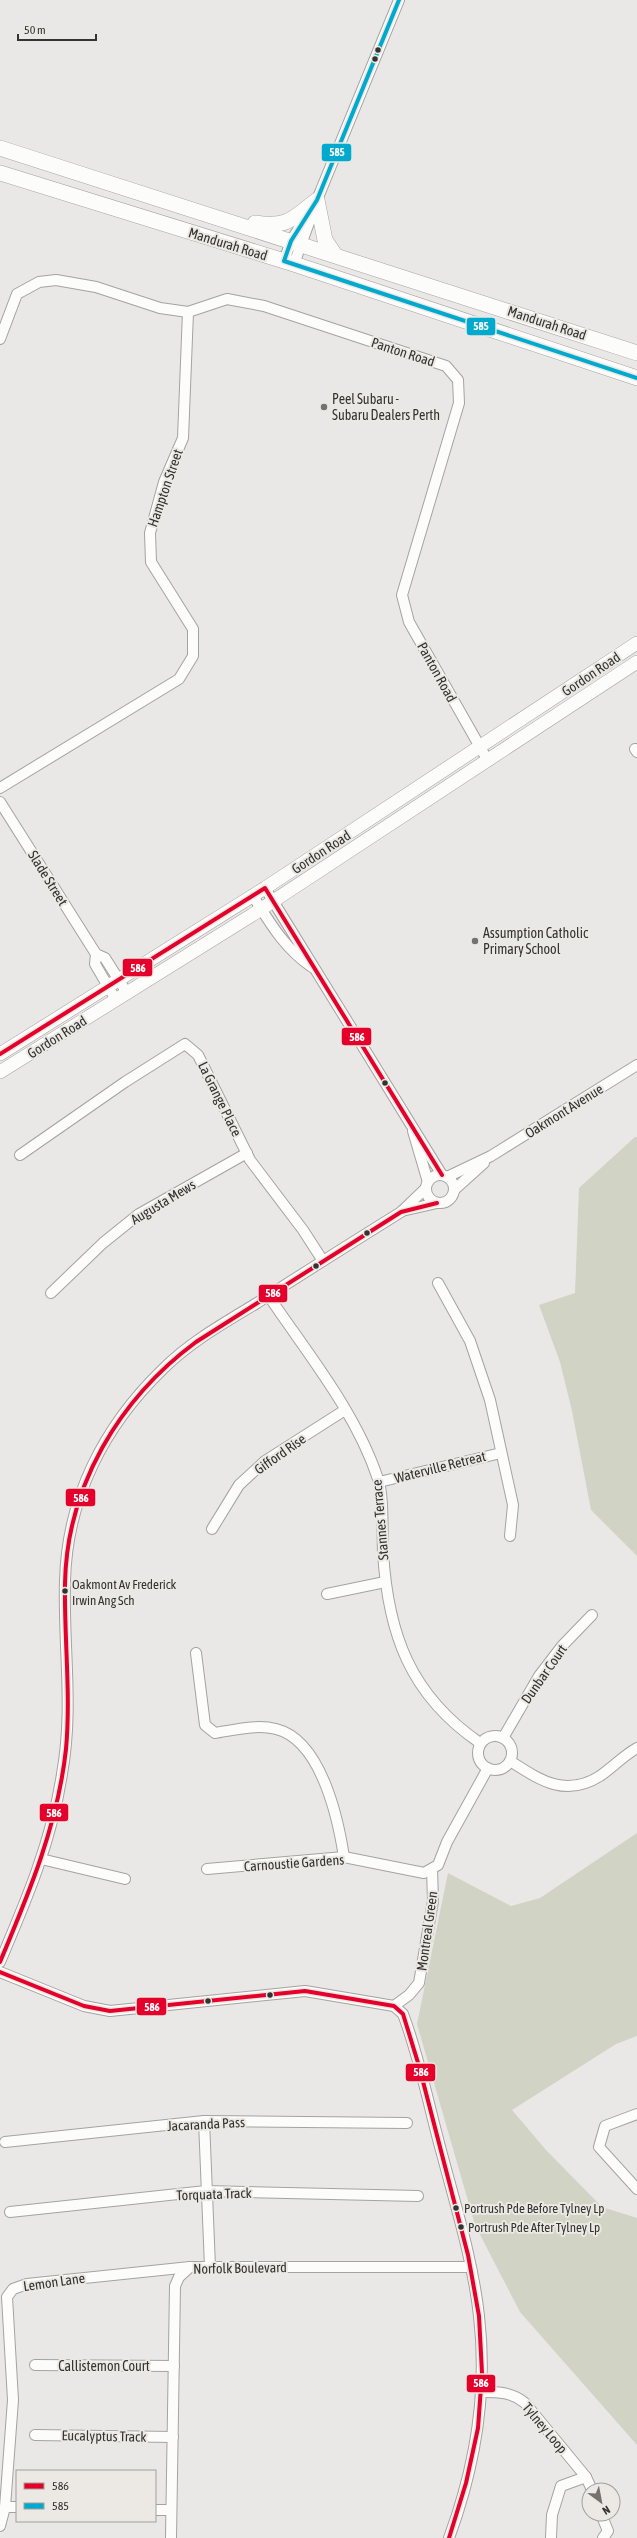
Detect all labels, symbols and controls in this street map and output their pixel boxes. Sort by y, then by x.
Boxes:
scale bar [18,16,96,42]
text: 50 m [24,23,46,37]
unlabelled marker [373,45,383,55]
unlabelled marker [370,54,380,64]
line badge: 585 [321,143,352,162]
text: 585 [329,146,345,158]
street label: Mandurah Road [187,224,269,264]
street label: Mandurah Road [506,303,588,343]
line badge: 585 [466,317,496,336]
text: 585 [473,320,489,332]
street label: Panton Road [369,334,437,370]
place label: Peel Subaru - Subaru Dealers Perth [332,391,440,423]
marker: Peel Subaru - Subaru Dealers Perth [319,402,329,412]
street label: Hampton Street [144,447,186,529]
street label: Panton Road [414,639,460,705]
street label: Gordon Road [559,649,623,699]
street label: Gordon Road [289,827,353,877]
street label: Slade Street [25,848,71,908]
place label: Assumption Catholic Primary School [483,925,589,957]
marker: Assumption Catholic Primary School [470,936,480,946]
line badge: 586 [122,958,153,977]
text: 586 [130,962,146,974]
street label: Gordon Road [24,1013,90,1061]
line badge: 586 [341,1027,372,1046]
text: 586 [349,1031,365,1043]
street label: La Grange Place [195,1059,245,1139]
unlabelled marker [380,1078,390,1088]
street label: Oakmont Avenue [522,1081,606,1141]
street label: Augusta Mews [128,1176,198,1228]
unlabelled marker [362,1228,372,1238]
unlabelled marker [311,1261,321,1271]
line badge: 586 [258,1284,288,1303]
text: 586 [265,1287,281,1299]
street label: Gifford Rise [251,1431,309,1477]
street label: Waterville Retreat [393,1448,487,1486]
street label: Stannes Terrace [369,1479,391,1561]
line badge: 586 [65,1488,96,1507]
text: 586 [73,1492,89,1504]
place label: Oakmont Av Frederick Irwin Ang Sch [72,1577,177,1608]
marker: Oakmont Av Frederick Irwin Ang Sch [60,1586,70,1596]
street label: Dunbar Court [518,1641,570,1707]
line badge: 586 [39,1803,69,1822]
text: 586 [46,1807,62,1819]
street label: Carnoustie Gardens [243,1852,345,1874]
street label: Montreal Green [413,1890,441,1972]
unlabelled marker [265,1990,275,2000]
unlabelled marker [203,1996,213,2006]
line badge: 586 [136,1997,167,2016]
text: 586 [144,2001,160,2013]
line badge: 586 [405,2063,436,2082]
text: 586 [413,2066,429,2078]
street label: Jacaranda Pass [167,2114,245,2134]
street label: Torquata Track [176,2185,252,2203]
place label: Portrush Pde Before Tylney Lp [464,2201,604,2216]
marker: Portrush Pde Before Tylney Lp [451,2203,461,2213]
place label: Portrush Pde After Tylney Lp [468,2220,600,2235]
marker: Portrush Pde After Tylney Lp [456,2222,466,2232]
street label: Norfolk Boulevard [193,2259,287,2277]
street label: Lemon Lane [22,2270,86,2294]
street label: Callistemon Court [58,2358,150,2374]
line badge: 586 [466,2374,496,2393]
text: 586 [473,2377,489,2389]
street label: Tylney Loop [519,2399,571,2457]
street label: Eucalyptus Track [61,2427,147,2445]
legend [16,2470,156,2522]
text: 586 [52,2479,69,2493]
north arrow [581,2482,621,2522]
text: 585 [52,2499,69,2513]
text: N [600,2504,612,2517]

